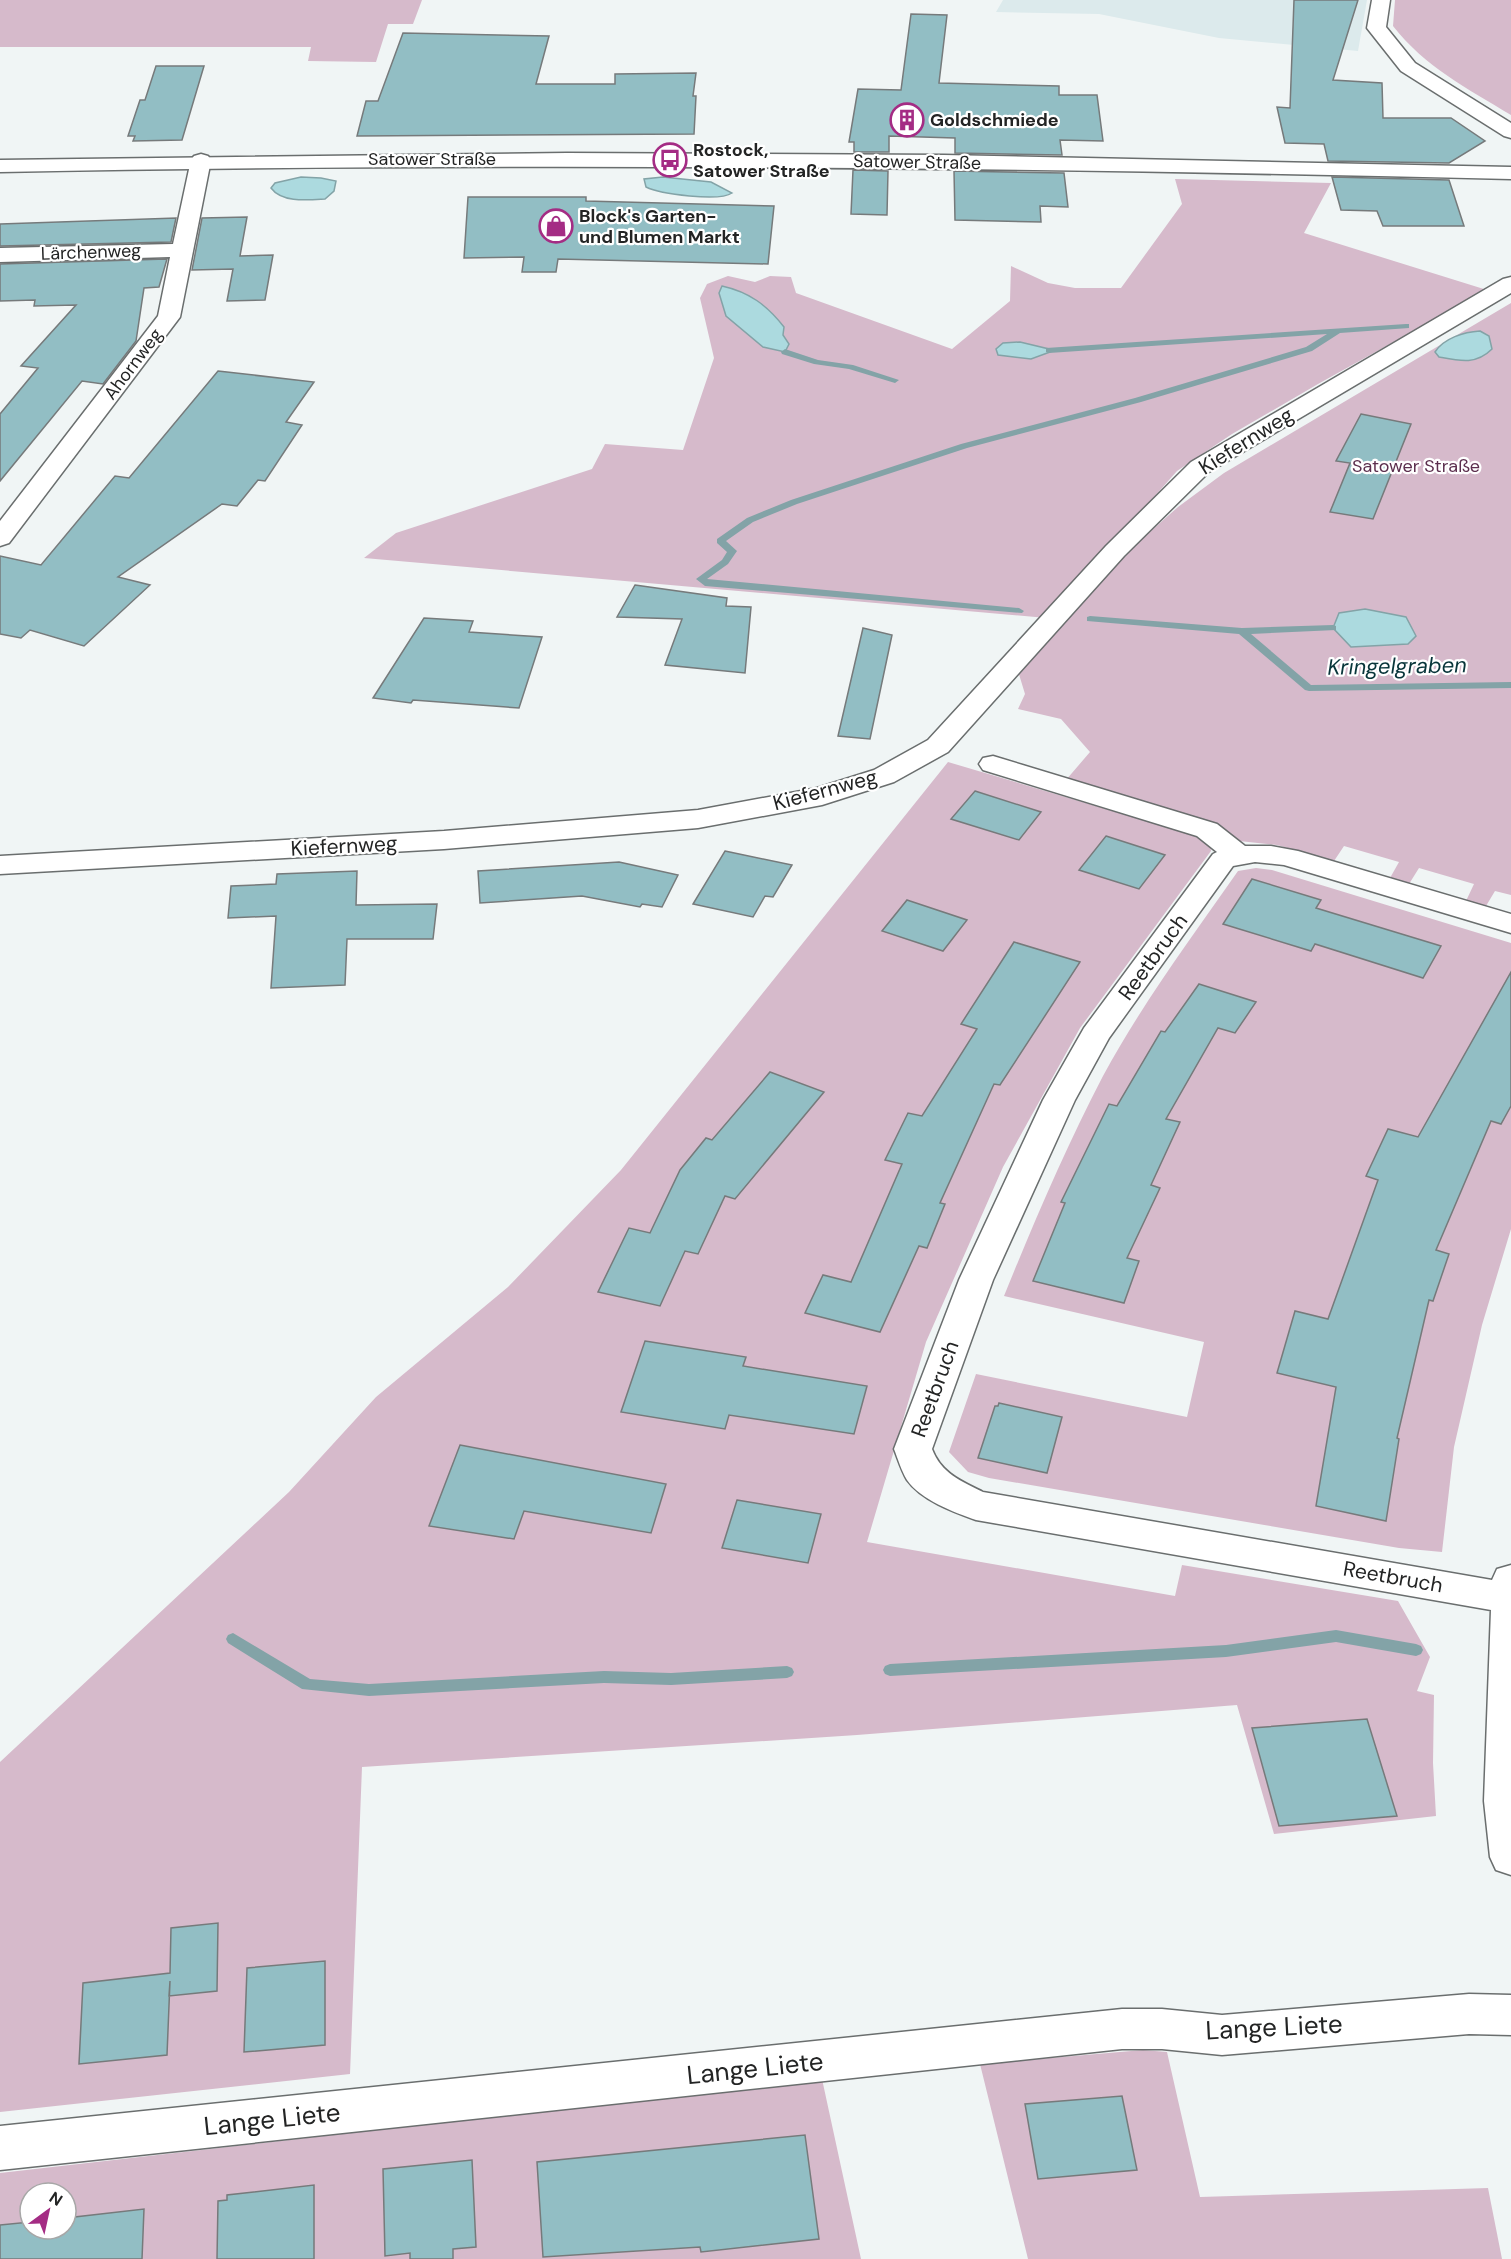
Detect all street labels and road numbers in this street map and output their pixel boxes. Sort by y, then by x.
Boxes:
street label: Satower Straße [368,147,496,171]
street label: Satower Straße [853,149,981,175]
street label: Lärchenweg [40,238,142,266]
street label: Ahornweg [98,323,168,405]
street label: Kiefernweg [1193,401,1299,481]
street label: Kiefernweg [770,763,881,817]
street label: Kiefernweg [290,829,398,863]
street label: Reetbruch [1112,908,1194,1006]
street label: Reetbruch [905,1337,965,1441]
street label: Reetbruch [1341,1554,1445,1600]
street label: Lange Liete [1205,2006,1343,2048]
street label: Lange Liete [685,2044,825,2092]
street label: Lange Liete [202,2095,342,2143]

